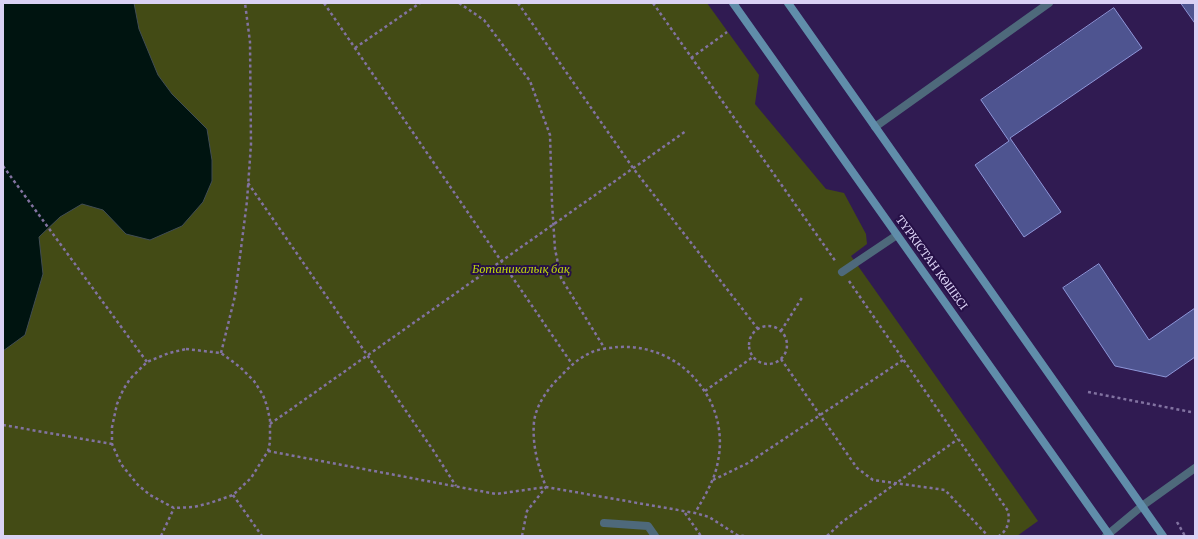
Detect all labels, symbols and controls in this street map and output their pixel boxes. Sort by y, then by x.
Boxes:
street label: ТҮРКІСТАН КӨШЕСІ [892,213,970,313]
park label: Ботаникалық бақ [472,263,570,277]

